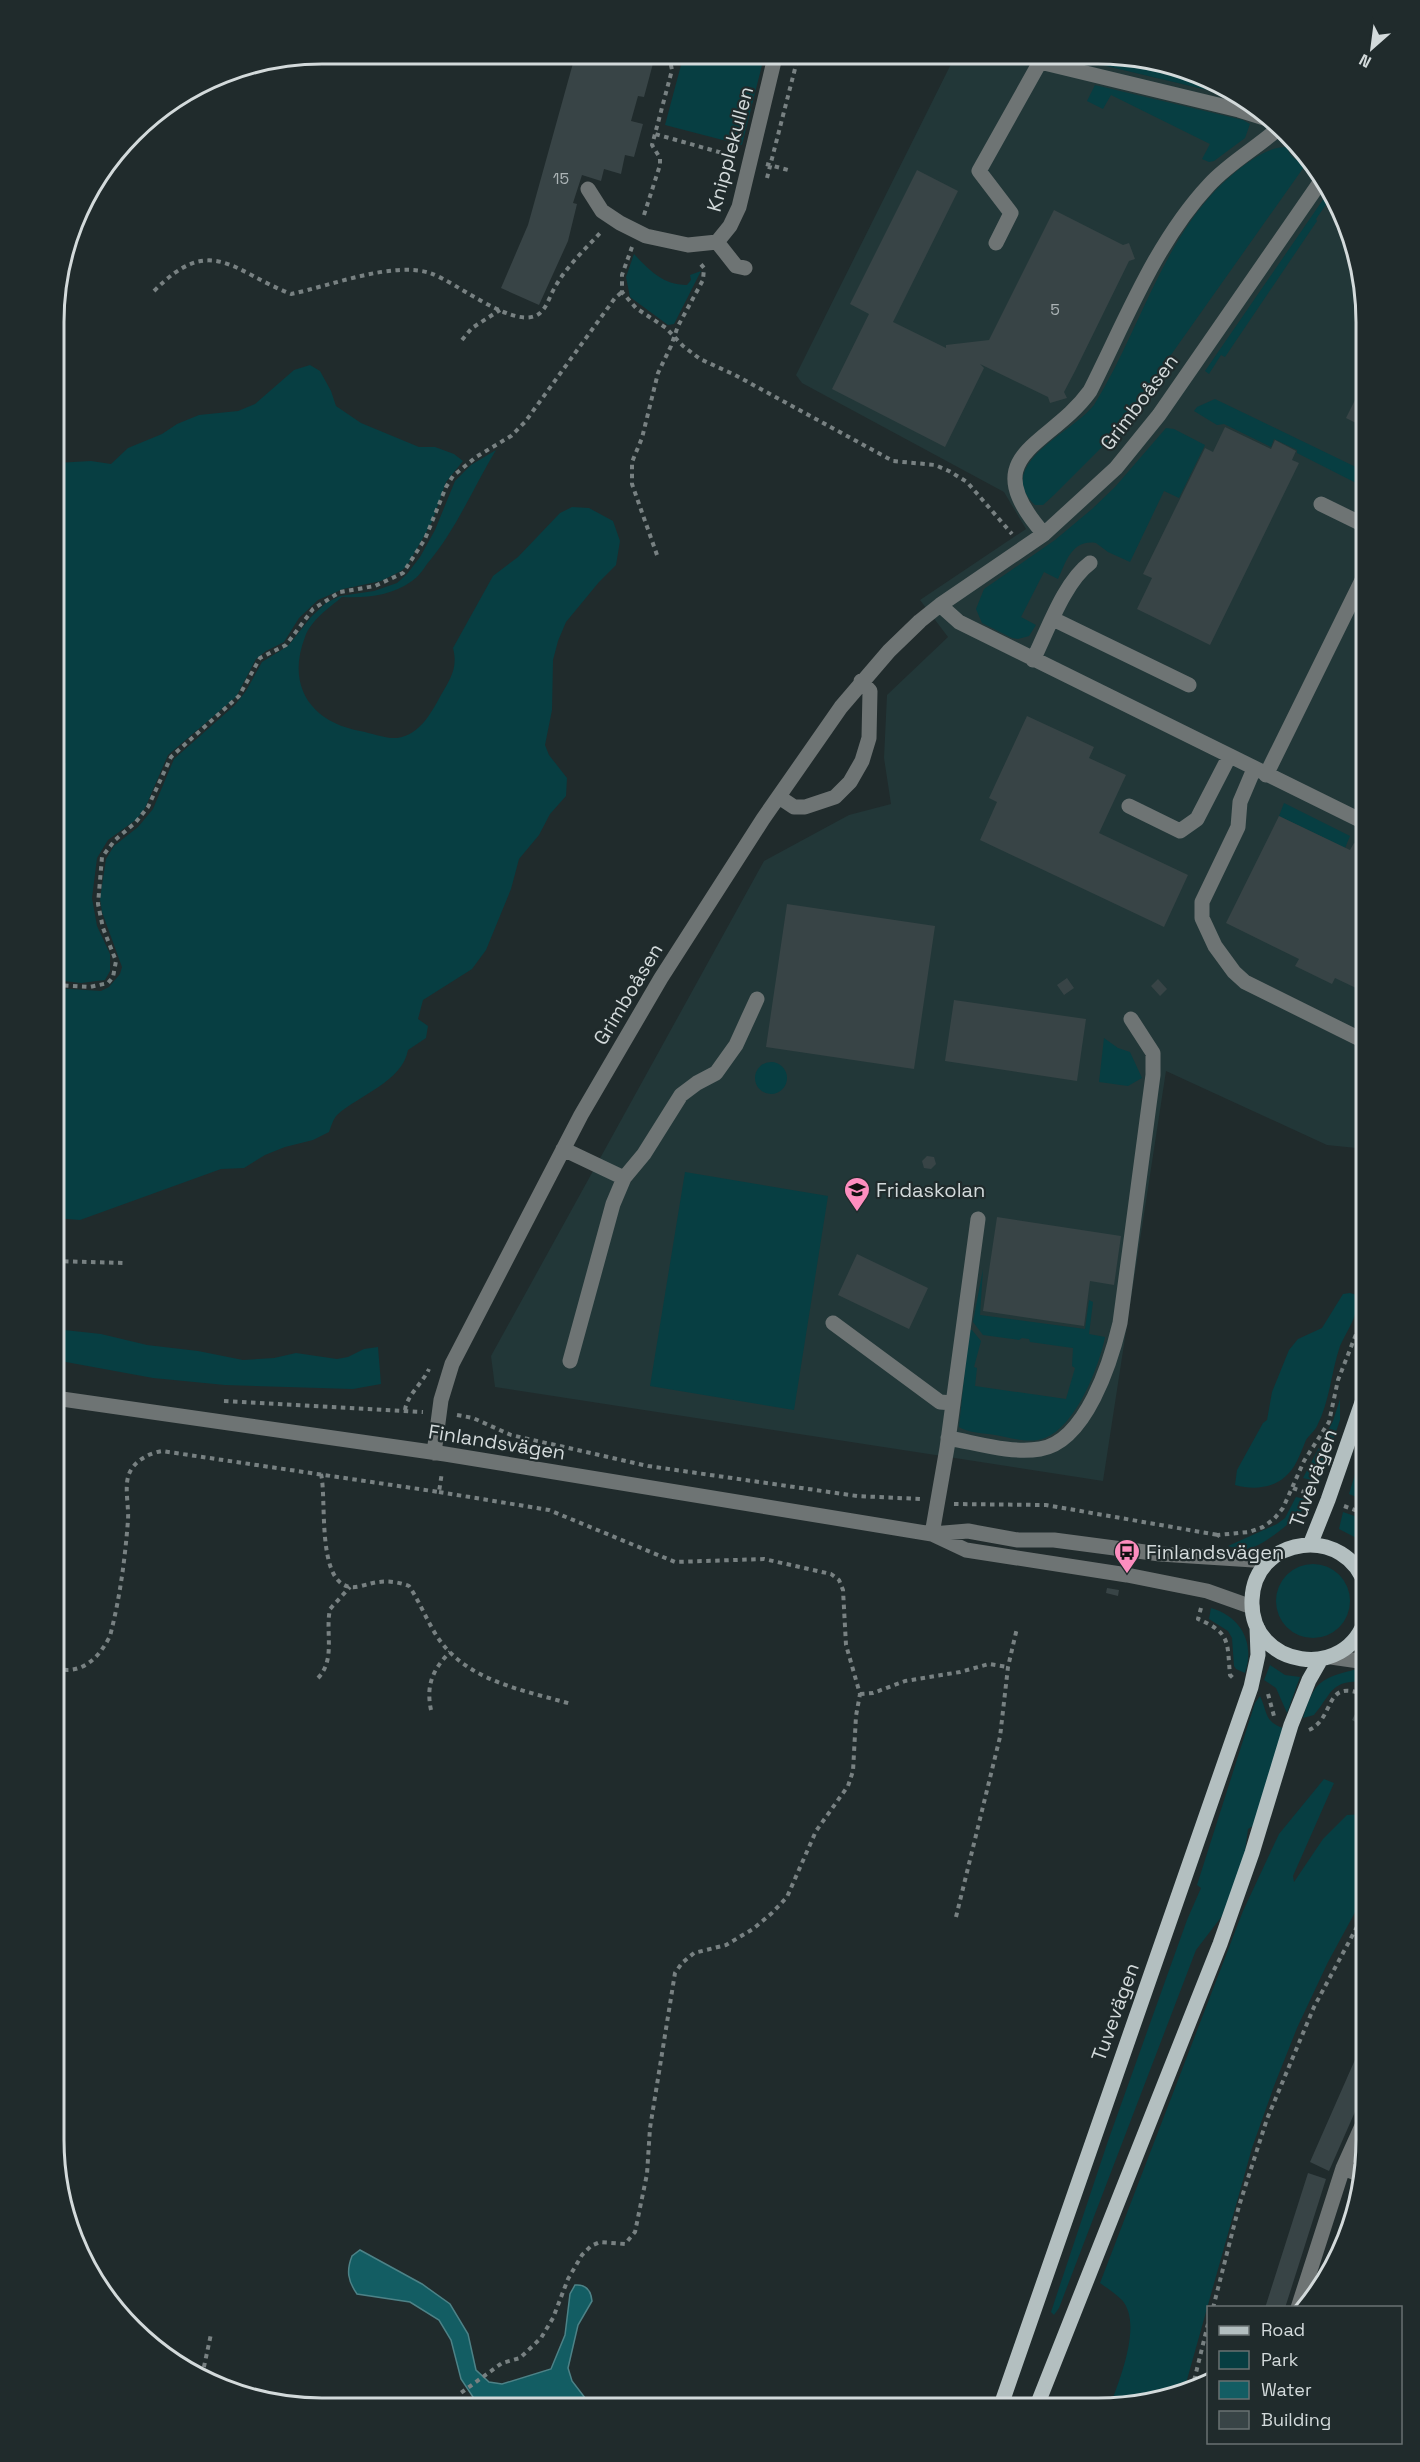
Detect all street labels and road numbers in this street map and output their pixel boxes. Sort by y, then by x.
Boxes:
street label: Knipplekullen [701,83,759,215]
street label: Grimboåsen [1094,349,1184,455]
street label: Grimboåsen [587,938,669,1050]
street label: Finlandsvägen [427,1418,567,1466]
street label: Tuvevägen [1283,1425,1343,1531]
street label: Tuvevägen [1085,1959,1145,2065]

